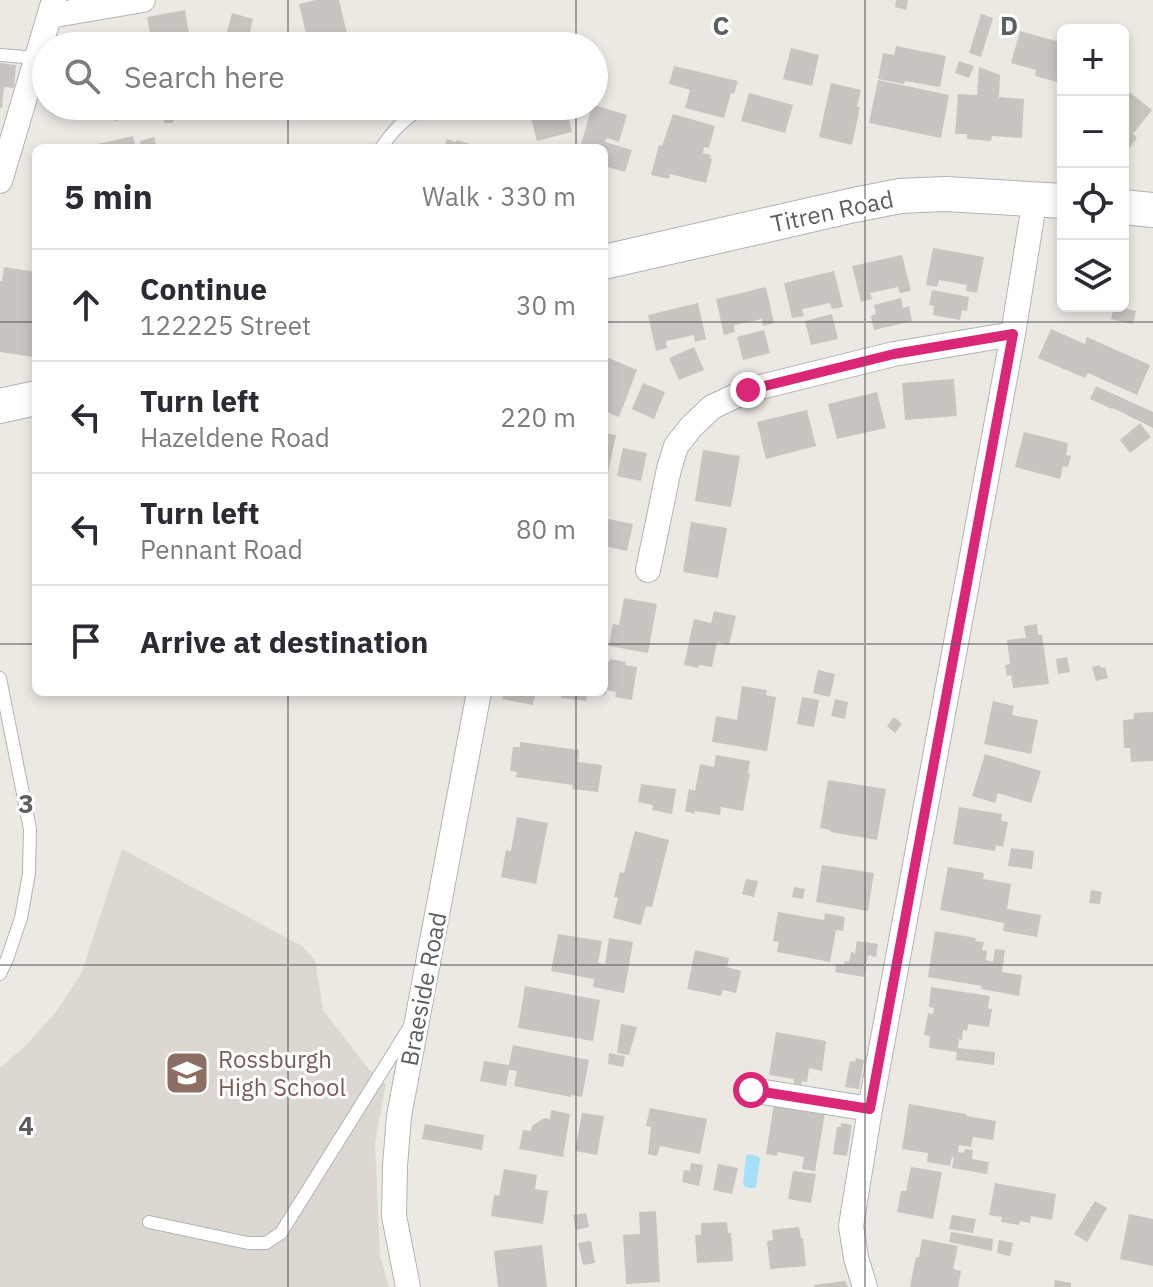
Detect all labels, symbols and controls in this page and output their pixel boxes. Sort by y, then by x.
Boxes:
text: C [713,8,730,42]
text: D [1000,8,1018,42]
map controls [1057,24,1129,312]
button: + [1057,24,1129,96]
search box [32,32,608,120]
icon: search [60,54,104,98]
text: Search here [124,57,285,96]
button: − [1057,96,1129,168]
button: locate [1057,168,1129,240]
text: 5 min [64,174,153,218]
text: Walk · 330 m [422,179,576,213]
street label: Titren Road [768,182,896,240]
button: layers [1057,240,1129,312]
text: Continue [140,269,267,308]
icon: ahead [64,283,108,327]
text: 30 m [516,288,576,322]
text: 122225 Street [140,308,311,342]
route end [730,372,766,408]
text: Turn left [140,381,259,420]
icon: left [64,395,108,439]
text: 220 m [500,400,576,434]
text: Hazeldene Road [140,420,330,454]
text: Turn left [140,493,259,532]
icon: left [64,507,108,551]
text: 80 m [516,512,576,546]
text: Pennant Road [140,532,303,566]
icon: arrive [64,619,108,663]
text: Arrive at destination [140,622,428,661]
text: 3 [18,786,34,820]
street label: Braeside Road [392,909,454,1069]
place label: Rossburgh High School [218,1043,346,1103]
school or university icon: Rossburgh High School [163,1049,211,1097]
route start [733,1072,769,1108]
text: 4 [18,1108,34,1142]

